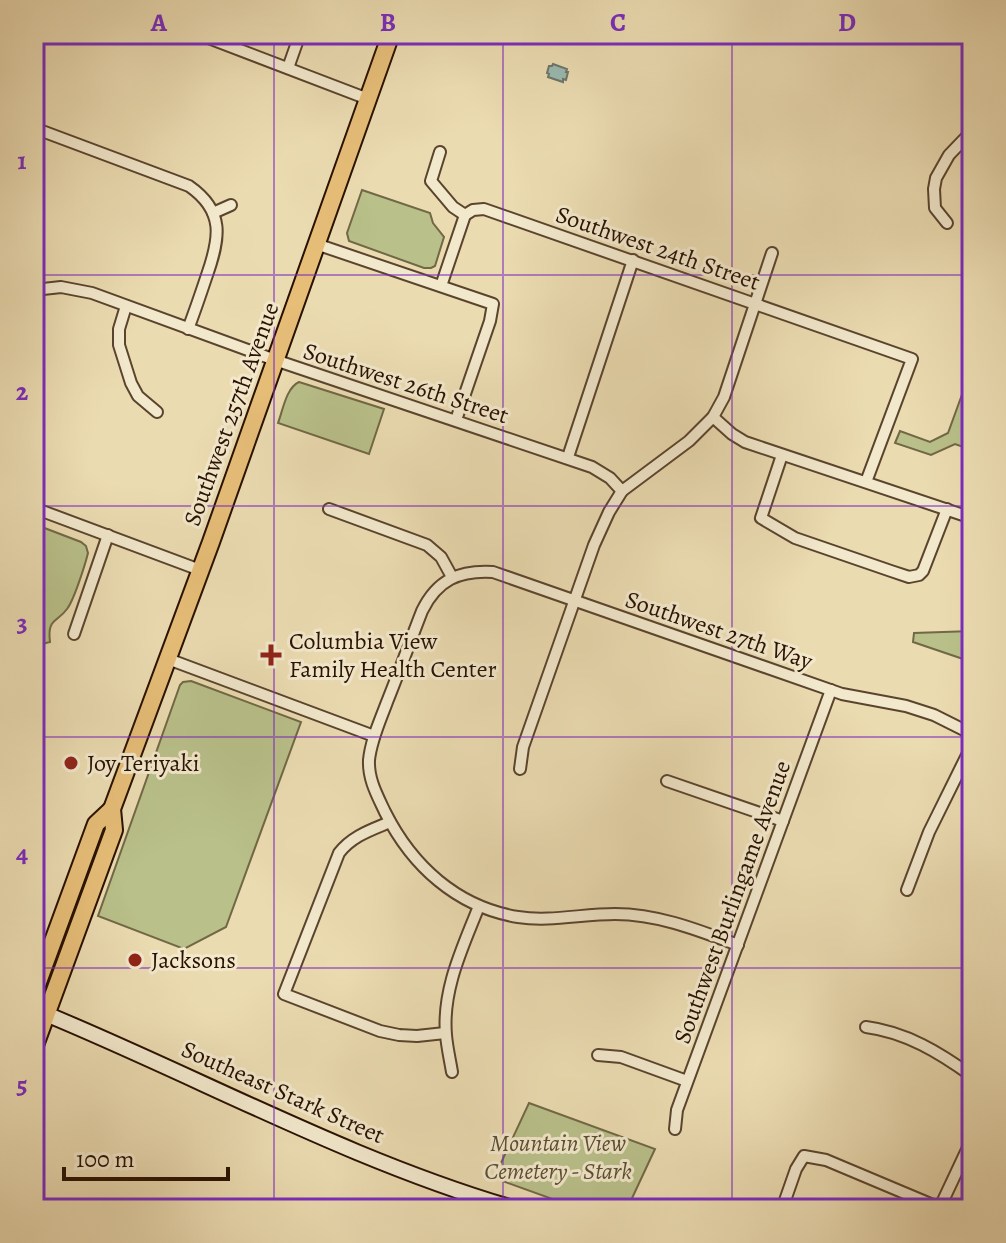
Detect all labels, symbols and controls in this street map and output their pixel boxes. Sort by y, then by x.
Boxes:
text: A [150,5,168,40]
text: B [380,5,396,40]
text: C [610,5,626,40]
text: D [838,5,856,40]
text: 1 [17,143,27,178]
street label: Southwest 24th Street [552,198,764,298]
street label: Southwest 257th Avenue [176,298,286,530]
street label: Southwest 26th Street [299,335,513,431]
text: 2 [16,374,29,409]
street label: Southwest 27th Way [621,583,817,677]
text: 3 [16,605,28,640]
place label: Columbia View Family Health Center [289,625,497,685]
marker: Columbia View Family Health Center [260,644,282,666]
place label: Joy Teriyaki [87,747,200,779]
marker: Joy Teriyaki [62,754,80,772]
street label: Southwest Burlingame Avenue [666,756,798,1048]
text: 4 [16,836,28,871]
place label: Jacksons [151,944,236,976]
marker: Jacksons [126,951,144,969]
street label: Southeast Stark Street [177,1033,390,1151]
text: 5 [16,1067,28,1102]
park label: Mountain View Cemetery - Stark [484,1127,632,1187]
scale bar [64,1131,228,1181]
text: 100 m [76,1143,135,1175]

